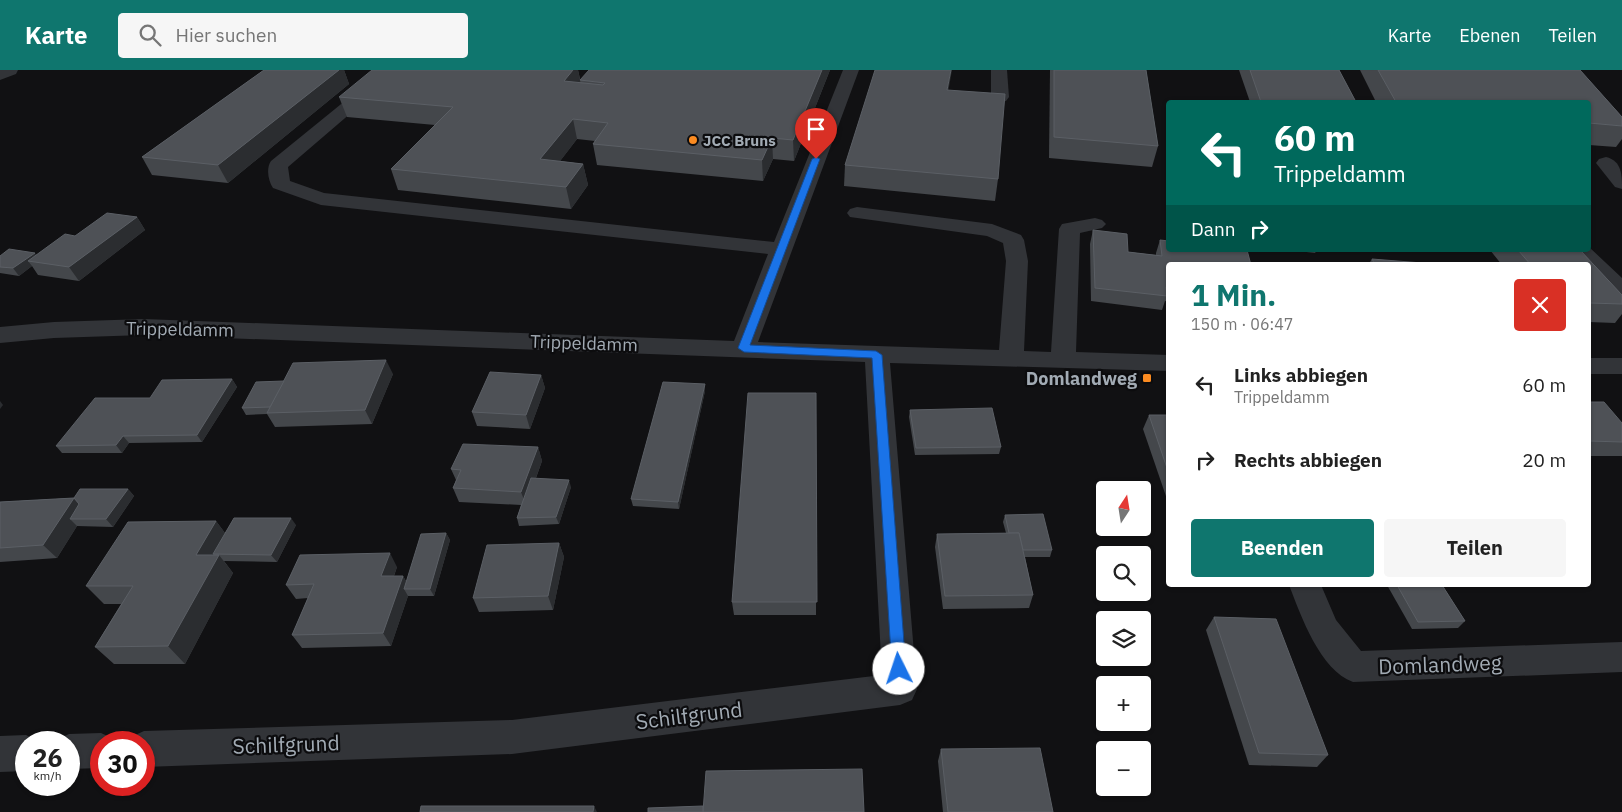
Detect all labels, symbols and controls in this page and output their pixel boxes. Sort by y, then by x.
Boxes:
search box [118,13,468,58]
text: Karte [25,19,88,51]
icon: search [136,21,164,49]
text: Hier suchen [176,23,277,47]
text: Karte [1388,24,1431,47]
text: Ebenen [1459,24,1520,47]
text: Teilen [1548,24,1597,47]
pin [795,108,837,159]
icon: arrive [802,115,830,143]
text: 60 m [1274,115,1356,161]
icon: left [1191,120,1256,185]
place label: JCC Bruns [703,131,776,150]
marker: JCC Bruns [687,134,699,146]
text: Trippeldamm [1274,159,1406,188]
icon: right [1245,215,1273,243]
text: Dann [1191,217,1235,241]
text: 1 Min. [1191,275,1276,314]
button: close [1514,279,1566,331]
text: 150 m · 06:47 [1191,314,1293,334]
street label: Trippeldamm [126,317,234,341]
street label: Trippeldamm [530,330,638,356]
text: Links abbiegen [1234,363,1368,387]
place label: Domlandweg [1026,367,1137,390]
icon: left [1191,371,1219,399]
marker: Domlandweg [1141,372,1153,384]
text: 60 m [1522,373,1566,397]
text: Trippeldamm [1234,387,1330,407]
icon: right [1191,446,1219,474]
text: Rechts abbiegen [1234,448,1382,472]
text: 20 m [1522,448,1566,472]
north arrow [1096,481,1151,536]
map controls [1096,481,1151,796]
button: Beenden [1191,519,1374,577]
button: Teilen [1384,519,1566,577]
button: search [1096,546,1151,601]
button: layers [1096,611,1151,666]
position arrow [872,642,924,694]
street label: Domlandweg [1378,648,1502,680]
button: + [1096,676,1151,731]
street label: Schilfgrund [634,695,744,735]
street label: Schilfgrund [232,728,340,760]
speed limit sign: 30 [90,731,155,796]
text: 26 [32,741,63,774]
button: − [1096,741,1151,796]
text: km/h [33,768,62,783]

